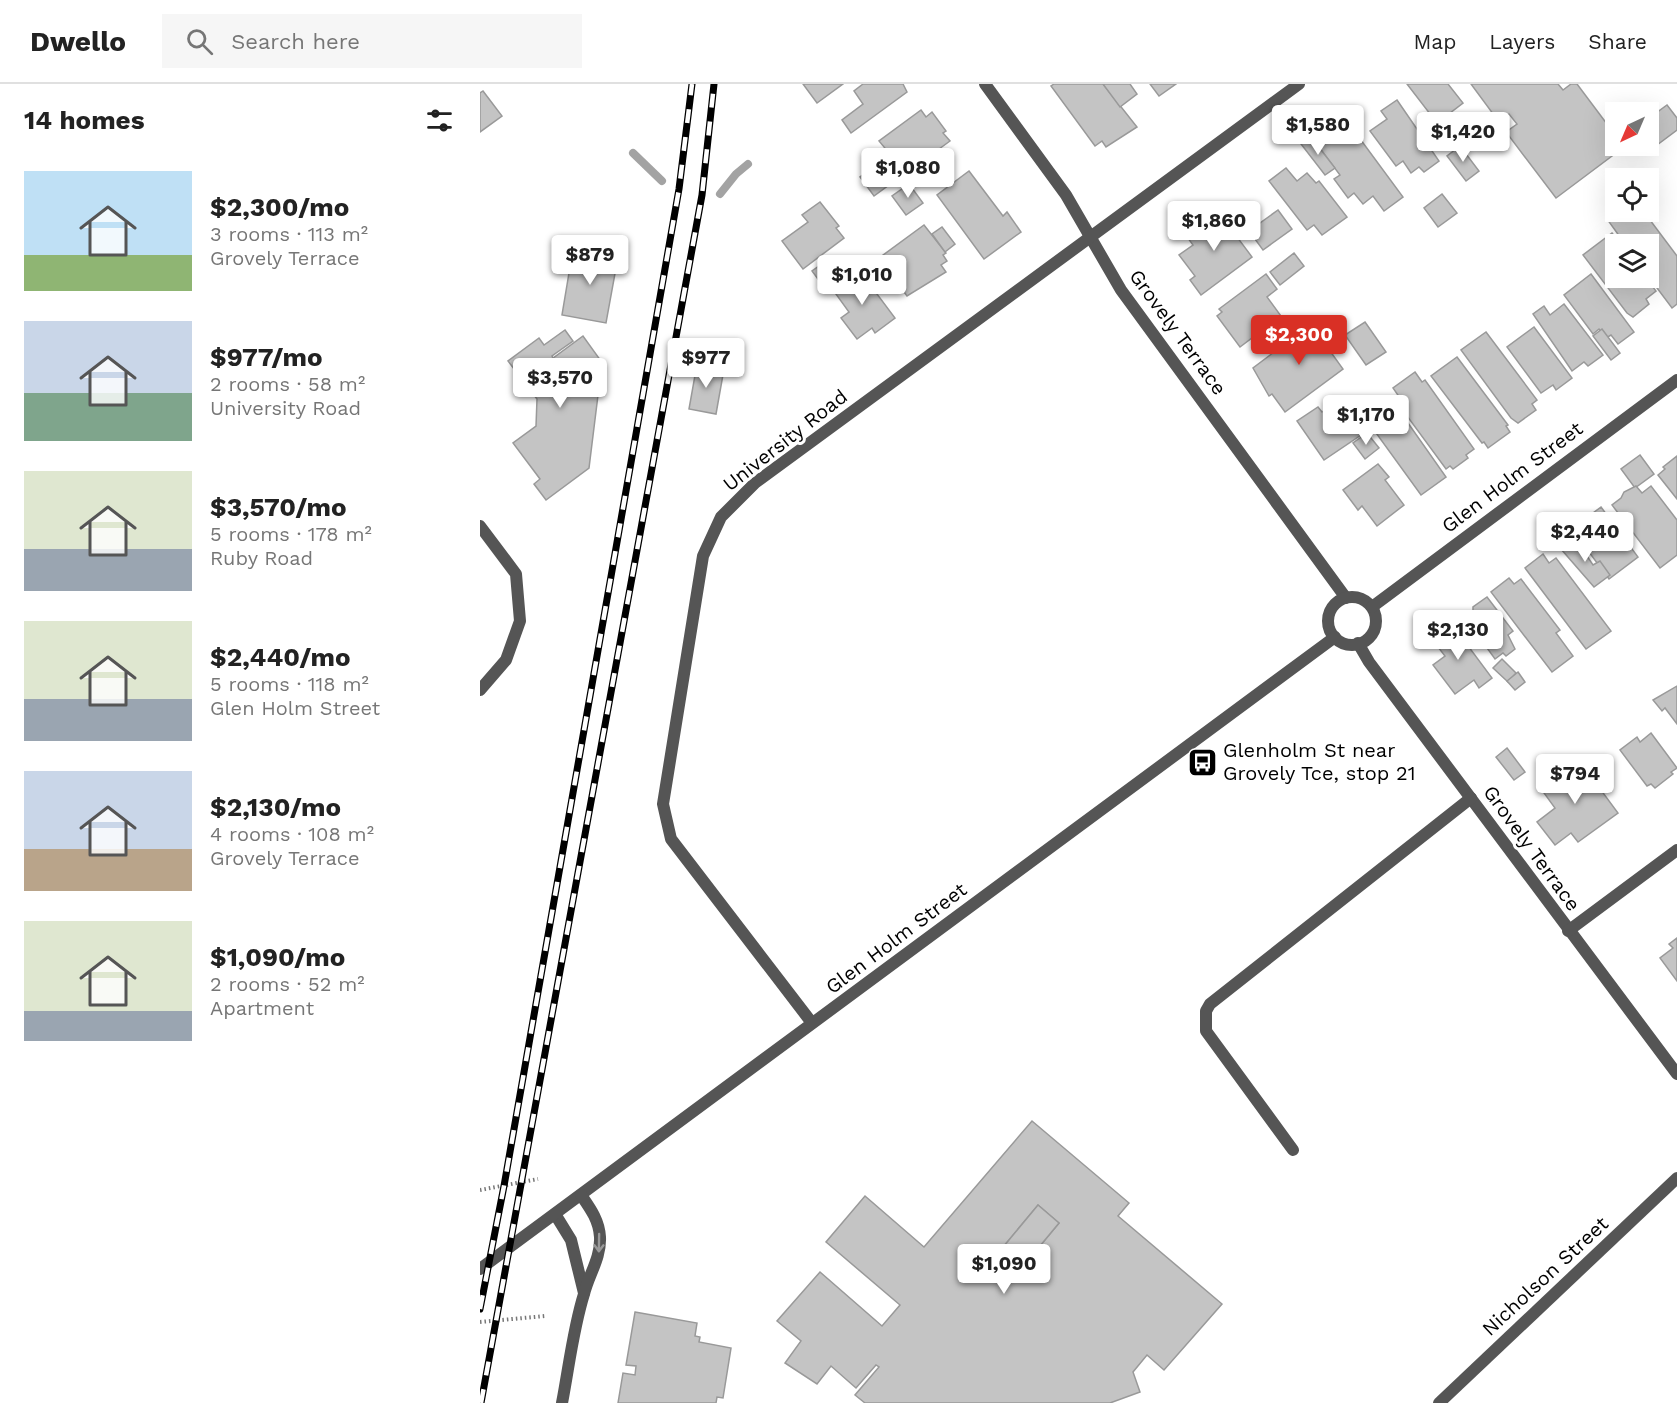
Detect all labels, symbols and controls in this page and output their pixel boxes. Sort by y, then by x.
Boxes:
search box [162,14,582,68]
text: Dwello [30,25,126,58]
icon: search [183,25,216,58]
text: Search here [231,29,360,54]
text: Map [1413,29,1456,54]
text: Layers [1489,29,1555,54]
text: Share [1588,29,1647,54]
north arrow [1605,102,1659,156]
map controls [1605,102,1659,288]
icon: filters [423,104,456,137]
text: 14 homes [24,105,145,135]
pin: $1,580 [1269,105,1367,156]
text: $1,580 [1286,112,1350,136]
pin: $1,420 [1414,112,1512,163]
text: $1,420 [1431,119,1495,143]
pin: $1,080 [859,148,957,199]
text: $1,080 [875,155,941,179]
button: locate [1605,168,1659,222]
text: $2,300/mo [210,192,349,222]
icon: home [72,195,144,267]
pin: $1,860 [1165,201,1263,252]
text: $1,860 [1182,208,1246,232]
text: 3 rooms · 113 m² [210,222,368,246]
button: layers [1605,234,1659,288]
pin: $879 [554,235,626,286]
text: $879 [565,242,615,266]
text: Grovely Terrace [210,246,360,270]
pin: $1,010 [813,255,911,306]
text: $1,010 [831,262,893,286]
street label: Grovely Terrace [1124,264,1232,400]
pin: $2,300 [1250,315,1348,366]
text: $2,300 [1265,322,1333,346]
pin: $977 [670,338,742,389]
text: $977/mo [210,342,323,372]
icon: home [72,345,144,417]
text: $977 [682,345,730,369]
pin: $3,570 [511,358,609,409]
text: $3,570 [527,365,593,389]
text: 2 rooms · 58 m² [210,372,365,396]
street label: University Road [718,384,852,496]
pin: $1,170 [1317,395,1415,446]
text: University Road [210,396,361,420]
text: $1,170 [1337,402,1395,426]
street label: Glen Holm Street [1437,416,1588,538]
text: $3,570/mo [210,492,347,522]
icon: home [72,495,144,567]
pin: $2,440 [1536,512,1634,563]
text: $2,440 [1550,519,1620,543]
text: 5 rooms · 178 m² [210,522,372,546]
text: Ruby Road [210,546,313,570]
pin: $2,130 [1409,610,1507,661]
text: $2,130 [1427,617,1489,641]
text: $2,440/mo [210,642,351,672]
icon: home [72,645,144,717]
text: 5 rooms · 118 m² [210,672,369,696]
text: Glen Holm Street [210,696,380,720]
place label: Glenholm St near Grovely Tce, stop 21 [1223,738,1415,785]
bus stop icon: Glenholm St near Grovely Tce, stop 21 [1186,746,1218,778]
pin: $794 [1539,754,1611,805]
text: $794 [1550,761,1600,785]
street label: Grovely Terrace [1478,780,1586,916]
text: $2,130/mo [210,792,341,822]
icon: home [72,795,144,867]
text: 4 rooms · 108 m² [210,822,374,846]
text: Grovely Terrace [210,846,360,870]
street label: Glen Holm Street [821,877,972,999]
text: $1,090/mo [210,942,345,972]
icon: home [72,945,144,1017]
text: 2 rooms · 52 m² [210,972,365,996]
text: Apartment [210,996,314,1020]
street label: Nicholson Street [1477,1211,1613,1341]
one-way arrow [593,1232,605,1252]
pin: $1,090 [955,1244,1053,1295]
text: $1,090 [971,1251,1037,1275]

